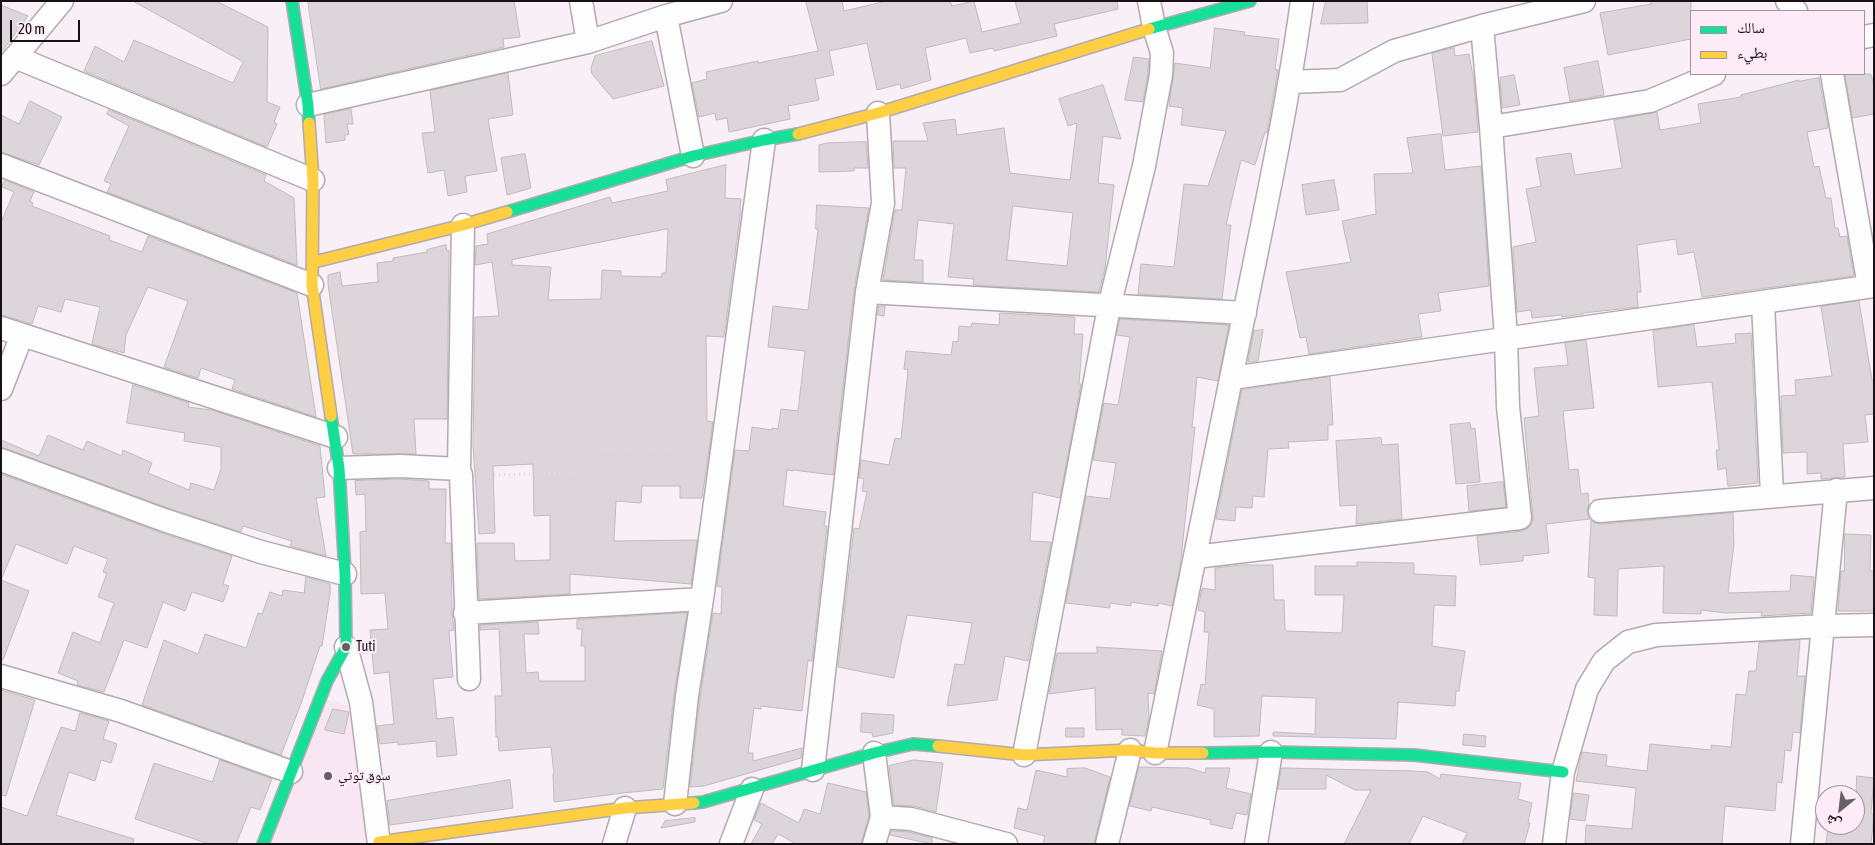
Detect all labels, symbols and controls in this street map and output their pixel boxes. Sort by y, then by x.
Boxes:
scale bar [12,10,82,42]
legend [1690,10,1865,75]
text: سالك [1737,19,1765,36]
text: 20 m [18,20,45,37]
text: بطيء [1737,44,1767,61]
place label: Tuti [356,639,375,655]
marker: Tuti [340,641,352,653]
place label: سوق توتي [338,768,391,784]
marker: سوق توتي [322,770,334,782]
north arrow [1815,785,1865,835]
text: ش [1823,812,1844,833]

